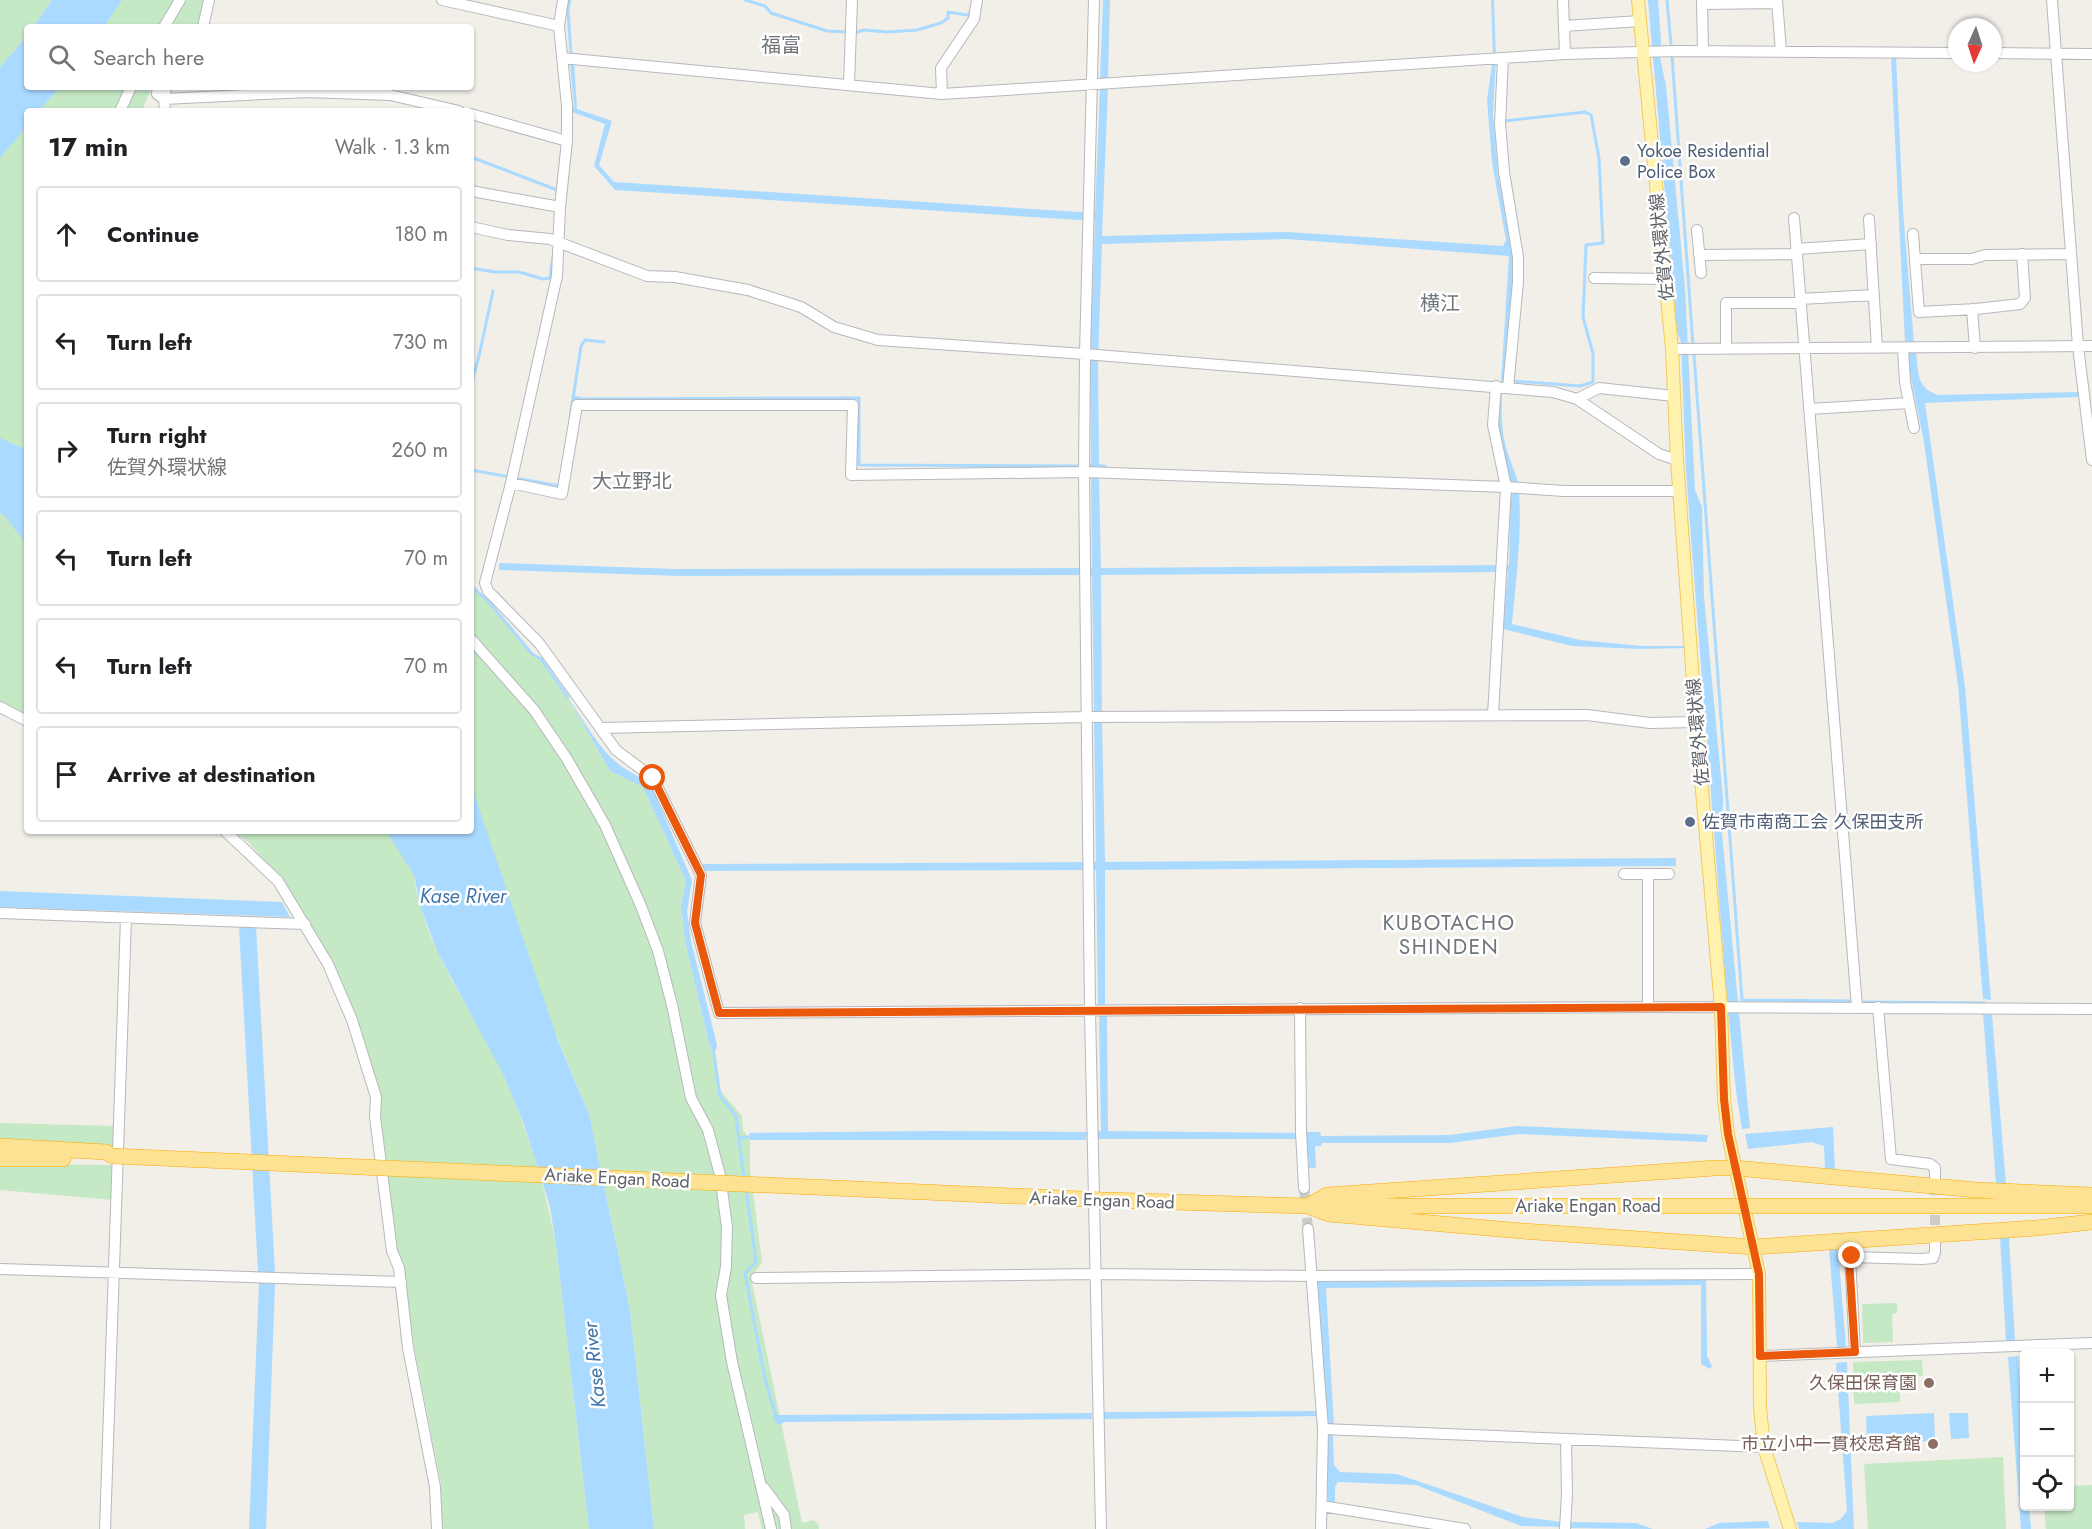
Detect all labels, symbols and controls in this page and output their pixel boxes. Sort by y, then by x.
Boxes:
north arrow [1948,18,2002,72]
search box [24,24,474,90]
district label: 福富 [761,31,801,60]
icon: search [45,41,78,74]
text: Search here [93,41,204,73]
text: 17 min [48,128,128,166]
text: Walk · 1.3 km [335,133,450,162]
place label: Yokoe Residential Police Box [1637,138,1769,185]
marker: Yokoe Residential Police Box [1618,154,1632,168]
street label: 佐賀外環状線 [1643,192,1681,302]
icon: ahead [50,218,83,251]
text: Continue [107,218,199,250]
text: 180 m [394,220,448,249]
district label: 横江 [1420,289,1460,318]
icon: left [50,326,83,359]
text: Turn left [107,326,192,358]
text: 730 m [393,328,448,357]
text: Turn right [107,419,207,451]
icon: right [50,434,83,467]
text: 260 m [392,436,448,465]
text: 佐賀外環状線 [107,453,227,482]
district label: 大立野北 [592,467,672,496]
icon: left [50,542,83,575]
text: Turn left [107,542,192,574]
text: 70 m [404,544,448,573]
icon: left [50,650,83,683]
text: Turn left [107,650,192,682]
text: 70 m [404,652,448,681]
street label: 佐賀外環状線 [1680,677,1716,787]
icon: arrive [50,758,83,791]
text: Arrive at destination [107,758,316,790]
route start [639,764,665,790]
place label: 佐賀市南商工会 久保田支所 [1702,809,1923,835]
marker: 佐賀市南商工会 久保田支所 [1683,815,1697,829]
water label: Kase River [420,882,508,911]
district label: KUBOTACHO SHINDEN [1382,908,1516,962]
street label: Ariake Engan Road [544,1161,690,1195]
street label: Ariake Engan Road [1029,1184,1175,1216]
street label: Ariake Engan Road [1515,1193,1661,1219]
route end [1838,1242,1864,1268]
water label: Kase River [575,1319,613,1410]
map controls [2020,1349,2074,1511]
button: + [2020,1349,2074,1403]
place label: 久保田保育園 [1809,1370,1917,1396]
marker: 久保田保育園 [1922,1376,1936,1390]
button: − [2020,1403,2074,1457]
place label: 市立小中一貫校思斉館 [1741,1431,1921,1457]
marker: 市立小中一貫校思斉館 [1926,1437,1940,1451]
button: locate [2020,1457,2074,1511]

